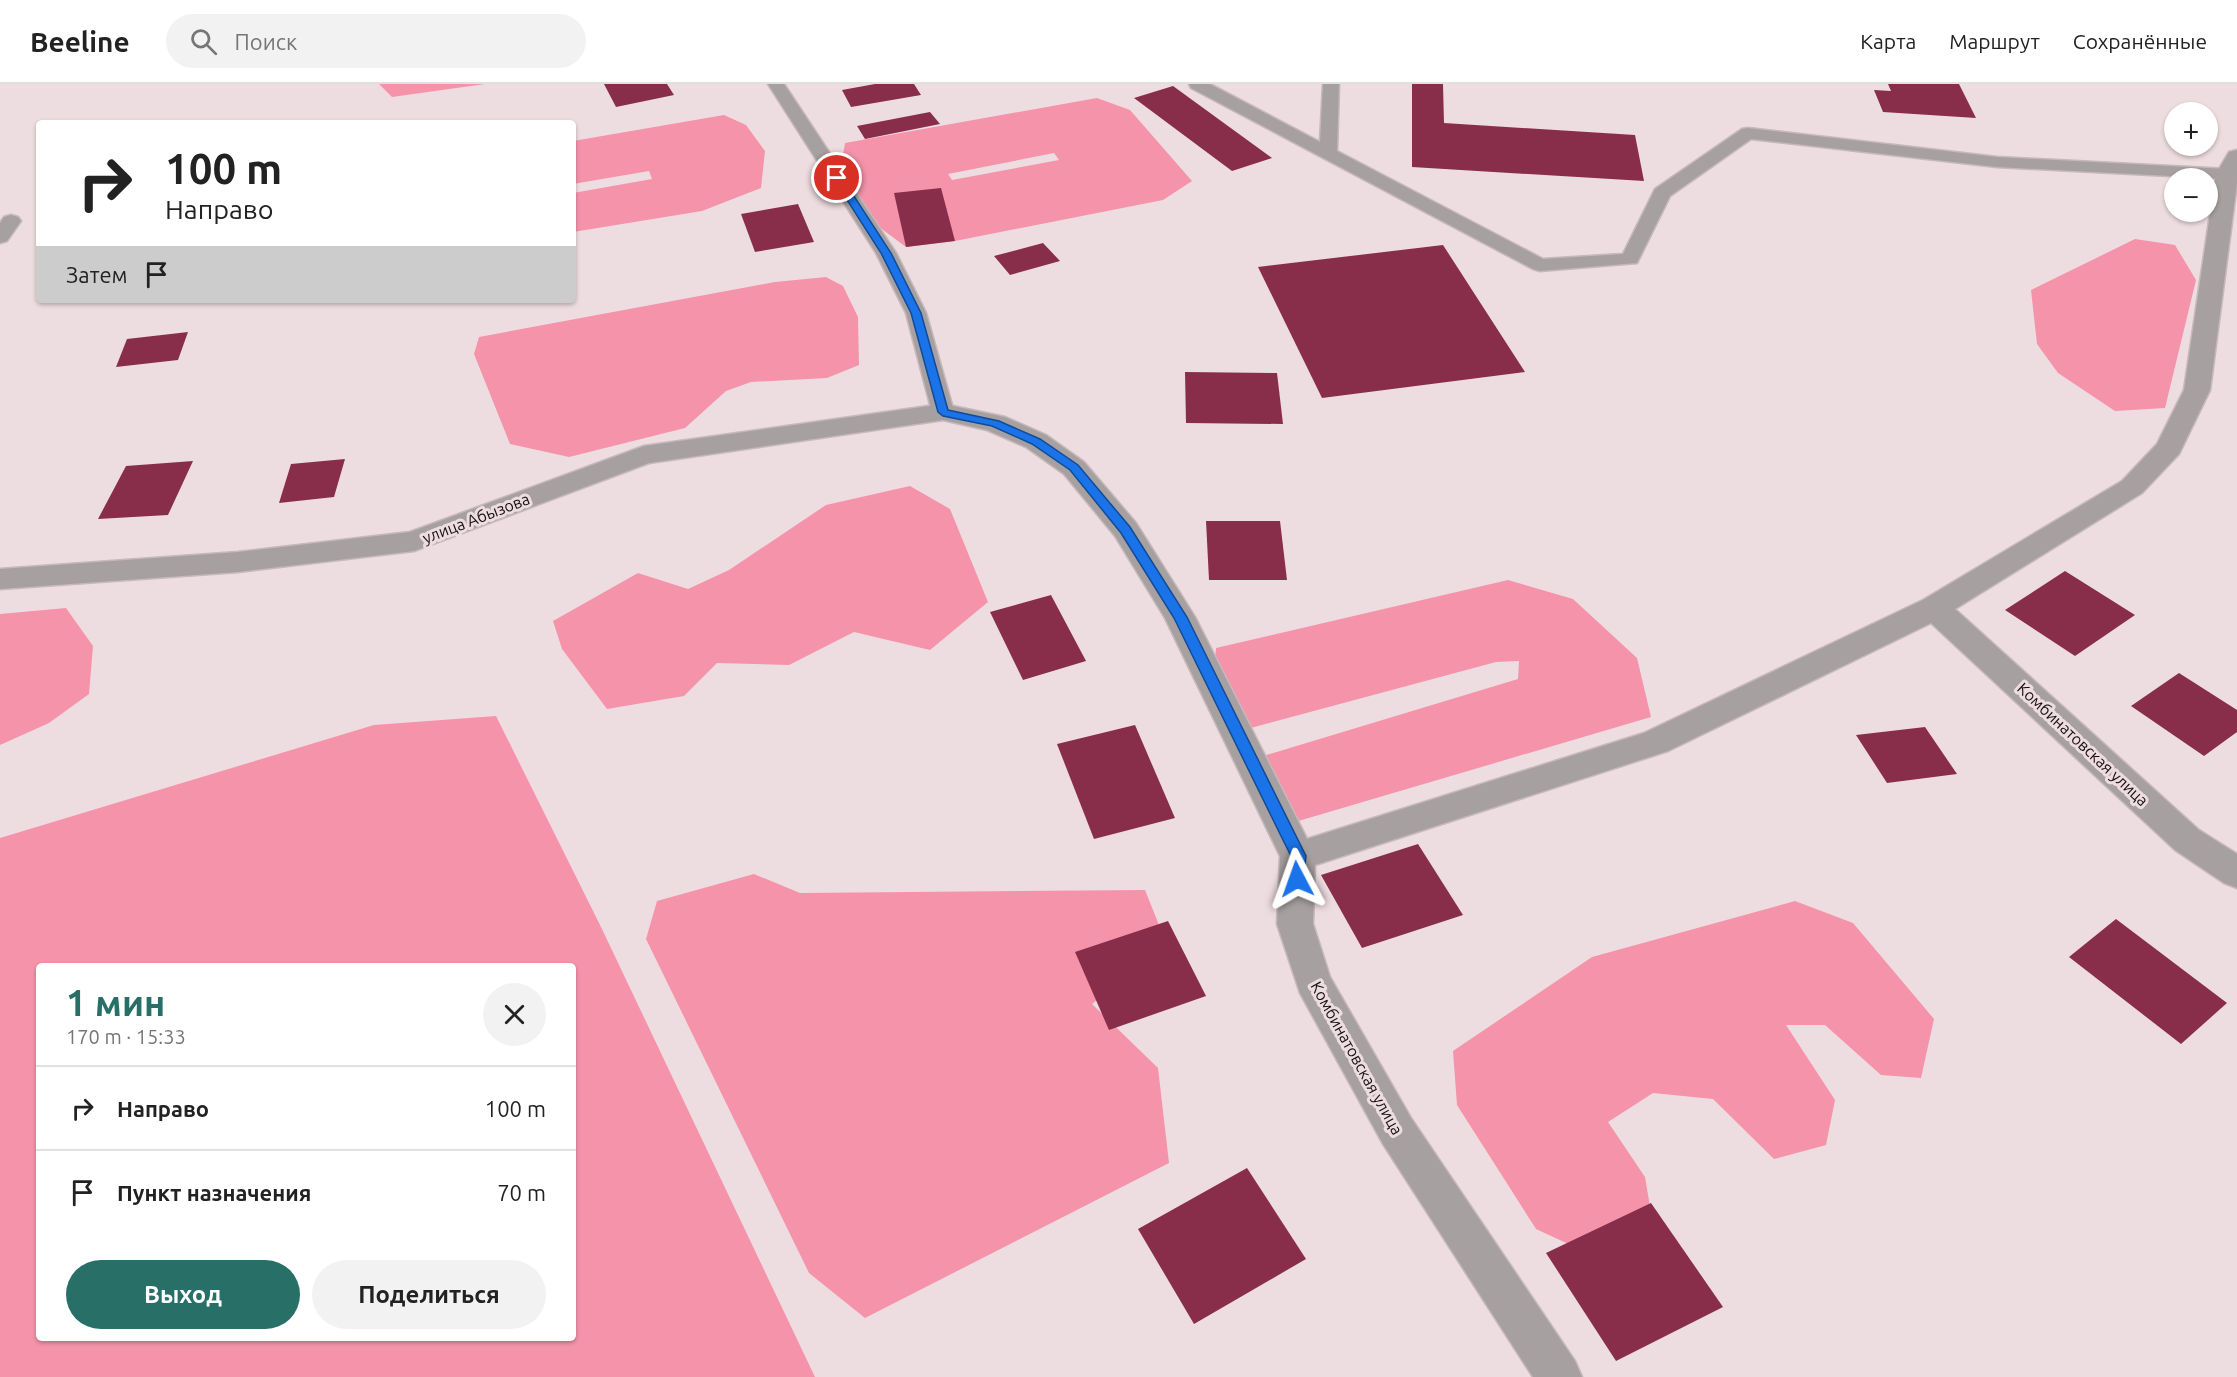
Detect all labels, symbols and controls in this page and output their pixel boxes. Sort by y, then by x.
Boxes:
search box [166,14,586,68]
icon: search [187,25,220,58]
text: Beeline [30,26,130,57]
text: Поиск [235,29,297,54]
text: Карта [1860,29,1916,53]
text: Маршрут [1949,29,2040,53]
text: Сохранённые [2073,29,2207,53]
map controls [2164,102,2218,222]
button: + [2164,102,2218,156]
icon: right [66,144,144,222]
text: 100 m [165,145,282,192]
pin [811,152,862,203]
icon: arrive [820,161,853,194]
button: − [2164,168,2218,222]
text: Направо [165,194,274,224]
icon: arrive [140,258,173,291]
text: Затем [66,262,128,287]
street label: улица Абызова [420,489,532,547]
street label: Комбинатовская улица [2014,679,2152,809]
position arrow [1265,847,1329,911]
street label: Комбинатовская улица [1307,978,1407,1138]
text: 1 мин [66,982,165,1023]
button: close [483,983,546,1046]
text: 170 m · 15:33 [66,1025,186,1048]
icon: right [66,1092,99,1125]
text: Направо [117,1096,209,1121]
text: 100 m [485,1096,546,1121]
icon: arrive [66,1176,99,1209]
text: Пункт назначения [117,1180,311,1205]
text: 70 m [497,1180,546,1205]
button: Выход [66,1260,300,1329]
button: Поделиться [312,1260,546,1329]

